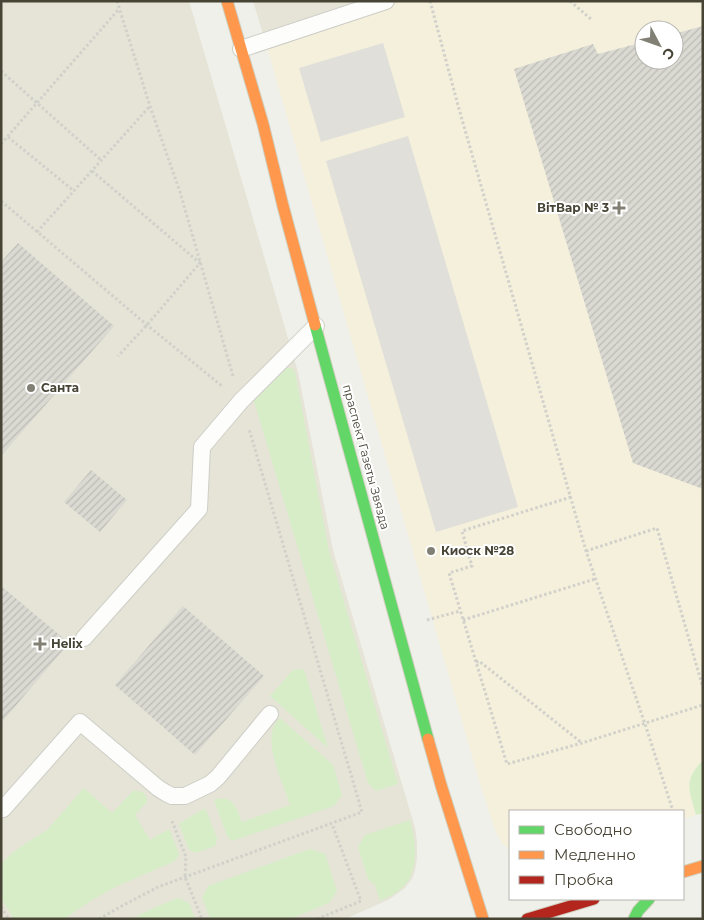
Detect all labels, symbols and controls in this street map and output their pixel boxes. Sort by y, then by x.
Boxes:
north arrow [634,20,684,70]
text: С [659,44,679,63]
place label: ВітВар № 3 [537,200,609,215]
marker: ВітВар № 3 [613,202,625,214]
place label: Санта [41,380,79,395]
marker: Санта [25,382,37,394]
street label: праспект Газеты Звязда [340,383,393,531]
place label: Киоск №28 [441,543,514,558]
marker: Киоск №28 [425,545,437,557]
place label: Helix [51,636,83,651]
marker: Helix [33,637,47,651]
legend [509,810,684,900]
text: Свободно [554,820,632,839]
text: Медленно [554,845,636,864]
text: Пробка [554,870,613,889]

